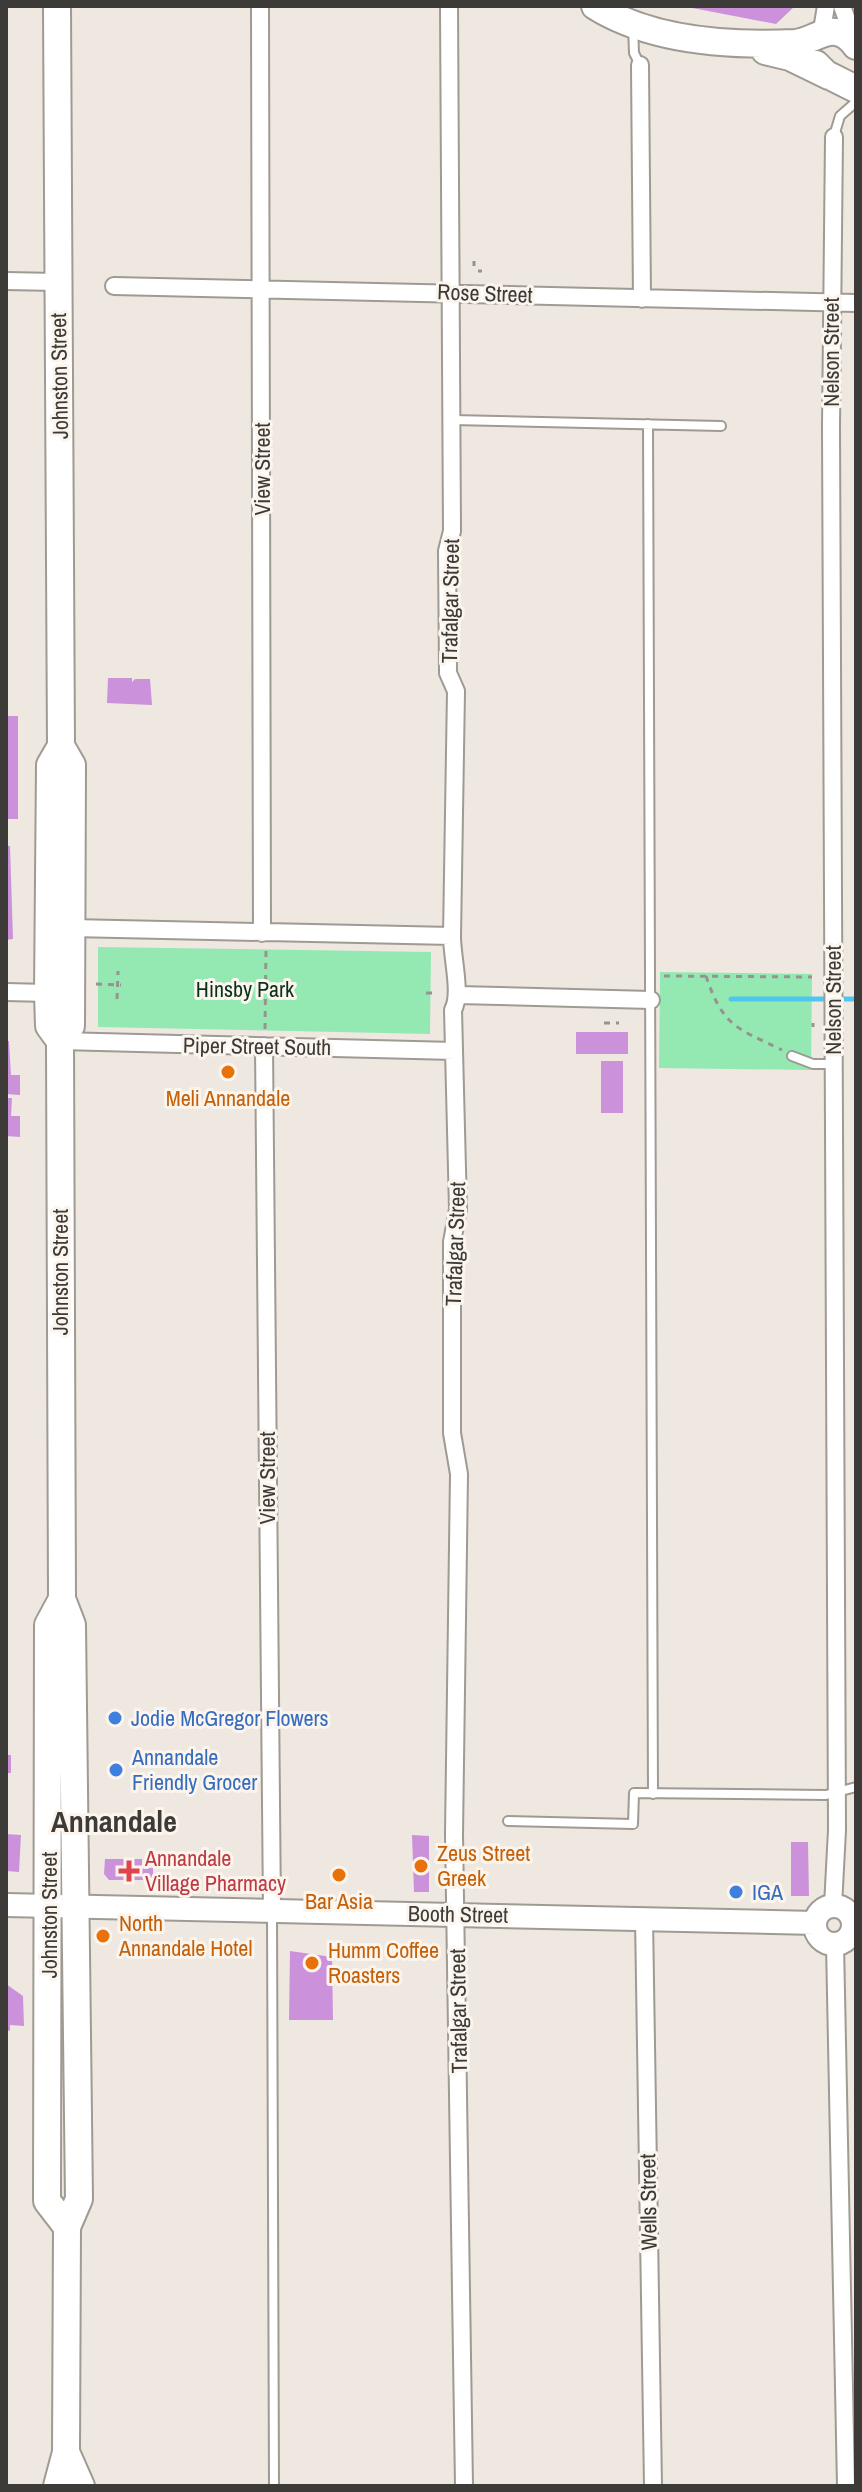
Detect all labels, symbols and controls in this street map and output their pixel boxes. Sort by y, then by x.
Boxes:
street label: Rose Street [437,276,533,310]
street label: Nelson Street [816,297,846,407]
street label: Johnston Street [43,313,75,439]
street label: View Street [247,423,277,515]
street label: Trafalgar Street [434,538,466,664]
street label: Nelson Street [818,945,848,1055]
park label: Hinsby Park [196,974,295,1004]
street label: Piper Street South [183,1030,331,1062]
marker: Meli Annandale [219,1063,237,1081]
place label: Meli Annandale [166,1083,290,1113]
street label: Trafalgar Street [438,1181,472,1307]
street label: Johnston Street [45,1209,75,1335]
street label: View Street [252,1432,282,1524]
place label: Jodie McGregor Flowers [131,1703,329,1733]
marker: Jodie McGregor Flowers [106,1709,124,1727]
place label: Annandale Friendly Grocer [131,1742,257,1797]
marker: Annandale Friendly Grocer [107,1761,125,1779]
district label: Annandale [51,1801,177,1841]
place label: Zeus Street Greek [437,1838,530,1893]
place label: Annandale Village Pharmacy [144,1843,286,1898]
street label: Johnston Street [34,1852,64,1978]
marker: Zeus Street Greek [412,1857,430,1875]
marker: Annandale Village Pharmacy [120,1862,138,1880]
marker: Bar Asia [330,1866,348,1884]
place label: IGA [752,1877,784,1907]
marker: IGA [727,1883,745,1901]
place label: Bar Asia [305,1886,373,1916]
street label: Booth Street [408,1898,508,1930]
place label: North Annandale Hotel [118,1908,252,1963]
marker: North Annandale Hotel [94,1927,112,1945]
place label: Humm Coffee Roasters [328,1935,439,1990]
street label: Trafalgar Street [442,1948,474,2074]
marker: Humm Coffee Roasters [303,1954,321,1972]
street label: Wells Street [632,2153,664,2251]

